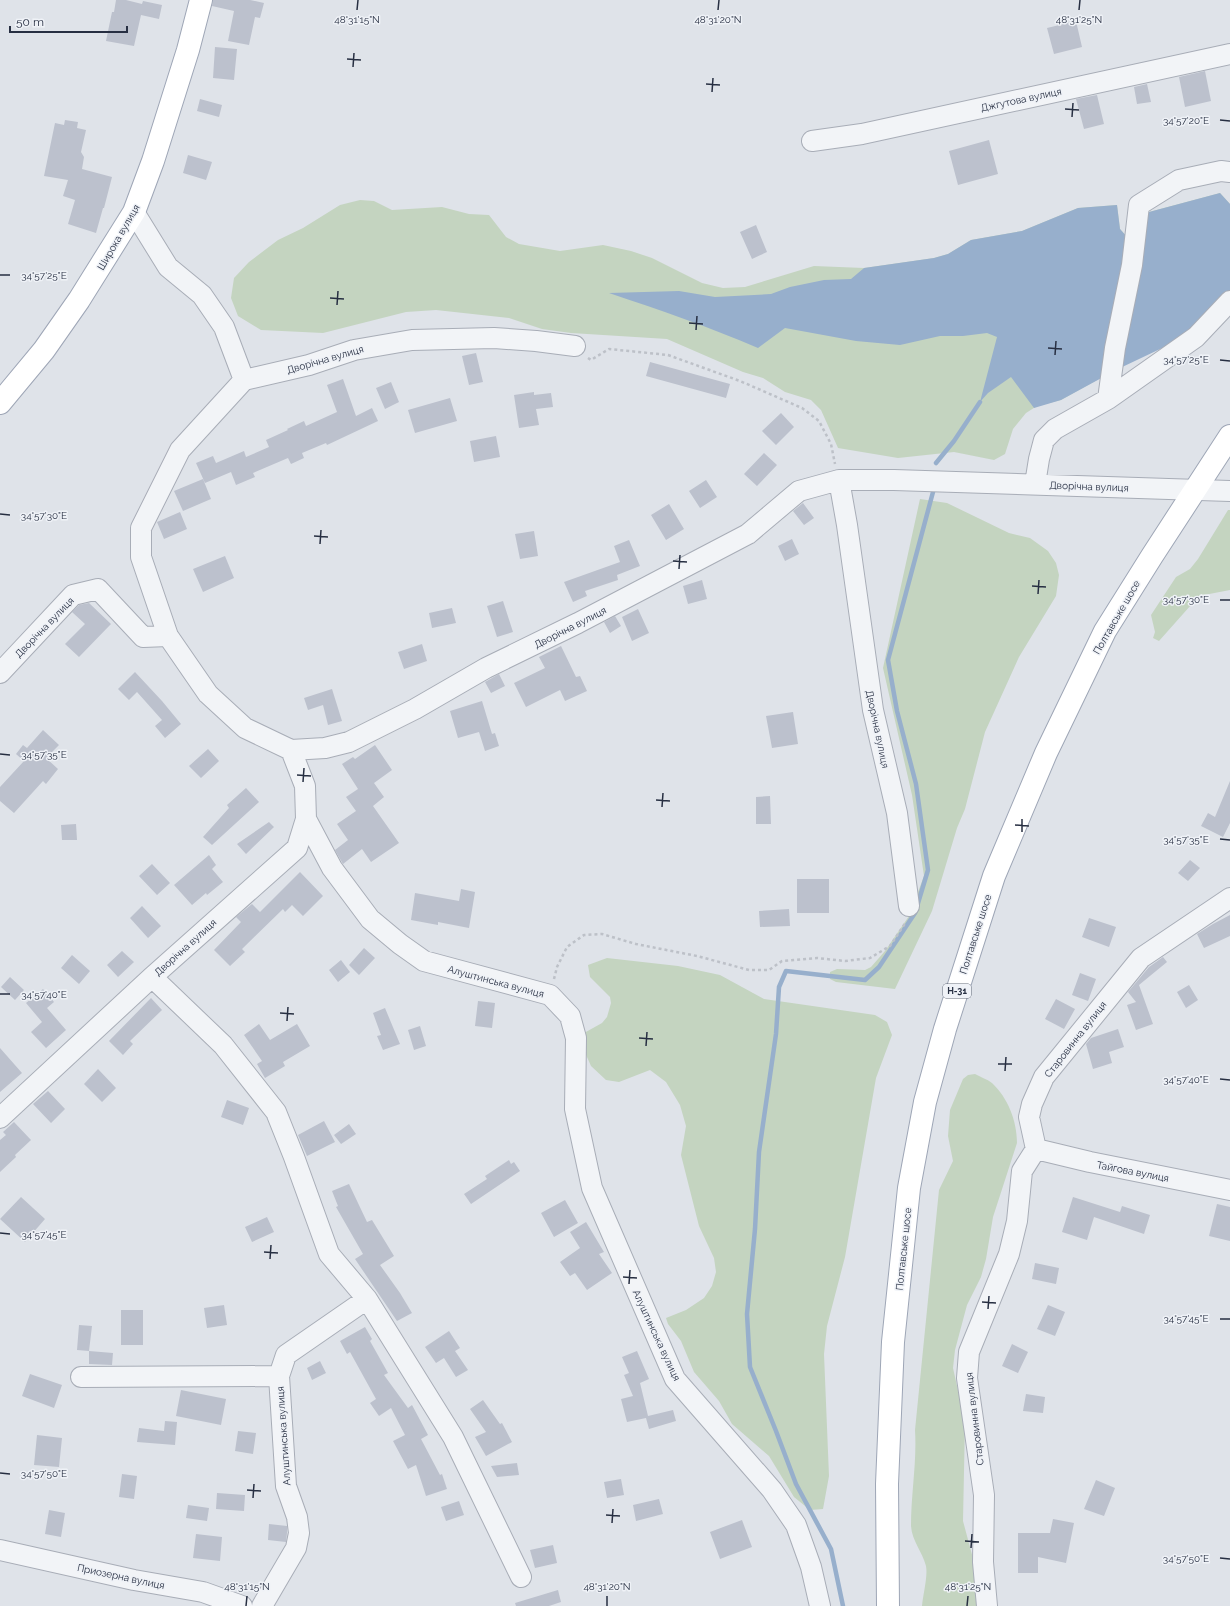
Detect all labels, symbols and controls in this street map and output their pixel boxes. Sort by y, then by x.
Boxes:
scale bar [10,8,127,34]
text: 48°31'15"N [334,14,380,25]
text: 48°31'20"N [694,14,742,25]
text: 48°31'25"N [1056,14,1102,25]
text: 50 m [16,15,44,29]
street label: Джгутова вулиця [980,86,1062,113]
text: 34°57'20"E [1163,115,1209,126]
street label: Широка вулиця [95,202,142,272]
text: 34°57'25"E [21,270,67,281]
street label: Дворічна вулиця [285,343,365,376]
text: 34°57'25"E [1163,354,1209,365]
street label: Дворічна вулиця [1049,480,1129,493]
text: 34°57'30"E [21,510,67,521]
street label: Полтавське шосе [1091,578,1142,656]
text: 34°57'30"E [1163,594,1209,605]
street label: Дворічна вулиця [13,595,76,660]
street label: Дворічна вулиця [532,604,608,650]
street label: Дворічна вулиця [864,689,891,769]
text: 34°57'35"E [21,749,67,760]
text: 34°57'35"E [1163,834,1209,845]
street label: Полтавське шосе [957,893,994,975]
street label: Дворічна вулиця [152,917,219,978]
street label: Алуштинська вулиця [446,963,545,1000]
road number: Н-31 [943,984,971,998]
text: 34°57'40"E [21,989,67,1000]
street label: Старовинна вулиця [1042,999,1109,1080]
text: 34°57'40"E [1163,1074,1209,1085]
street label: Тайгова вулиця [1096,1159,1170,1184]
street label: Полтавське шосе [894,1207,913,1291]
text: 34°57'45"E [21,1229,67,1240]
street label: Алуштинська вулиця [631,1288,683,1383]
text: 34°57'45"E [1163,1313,1209,1324]
street label: Старовинна вулиця [963,1372,986,1466]
street label: Алуштинська вулиця [275,1386,292,1486]
text: 34°57'50"E [21,1468,67,1479]
text: 34°57'50"E [1163,1553,1209,1564]
street label: Приозерна вулиця [76,1562,166,1591]
text: 48°31'15"N [224,1581,270,1592]
text: 48°31'20"N [583,1581,631,1592]
text: 48°31'25"N [945,1581,991,1592]

